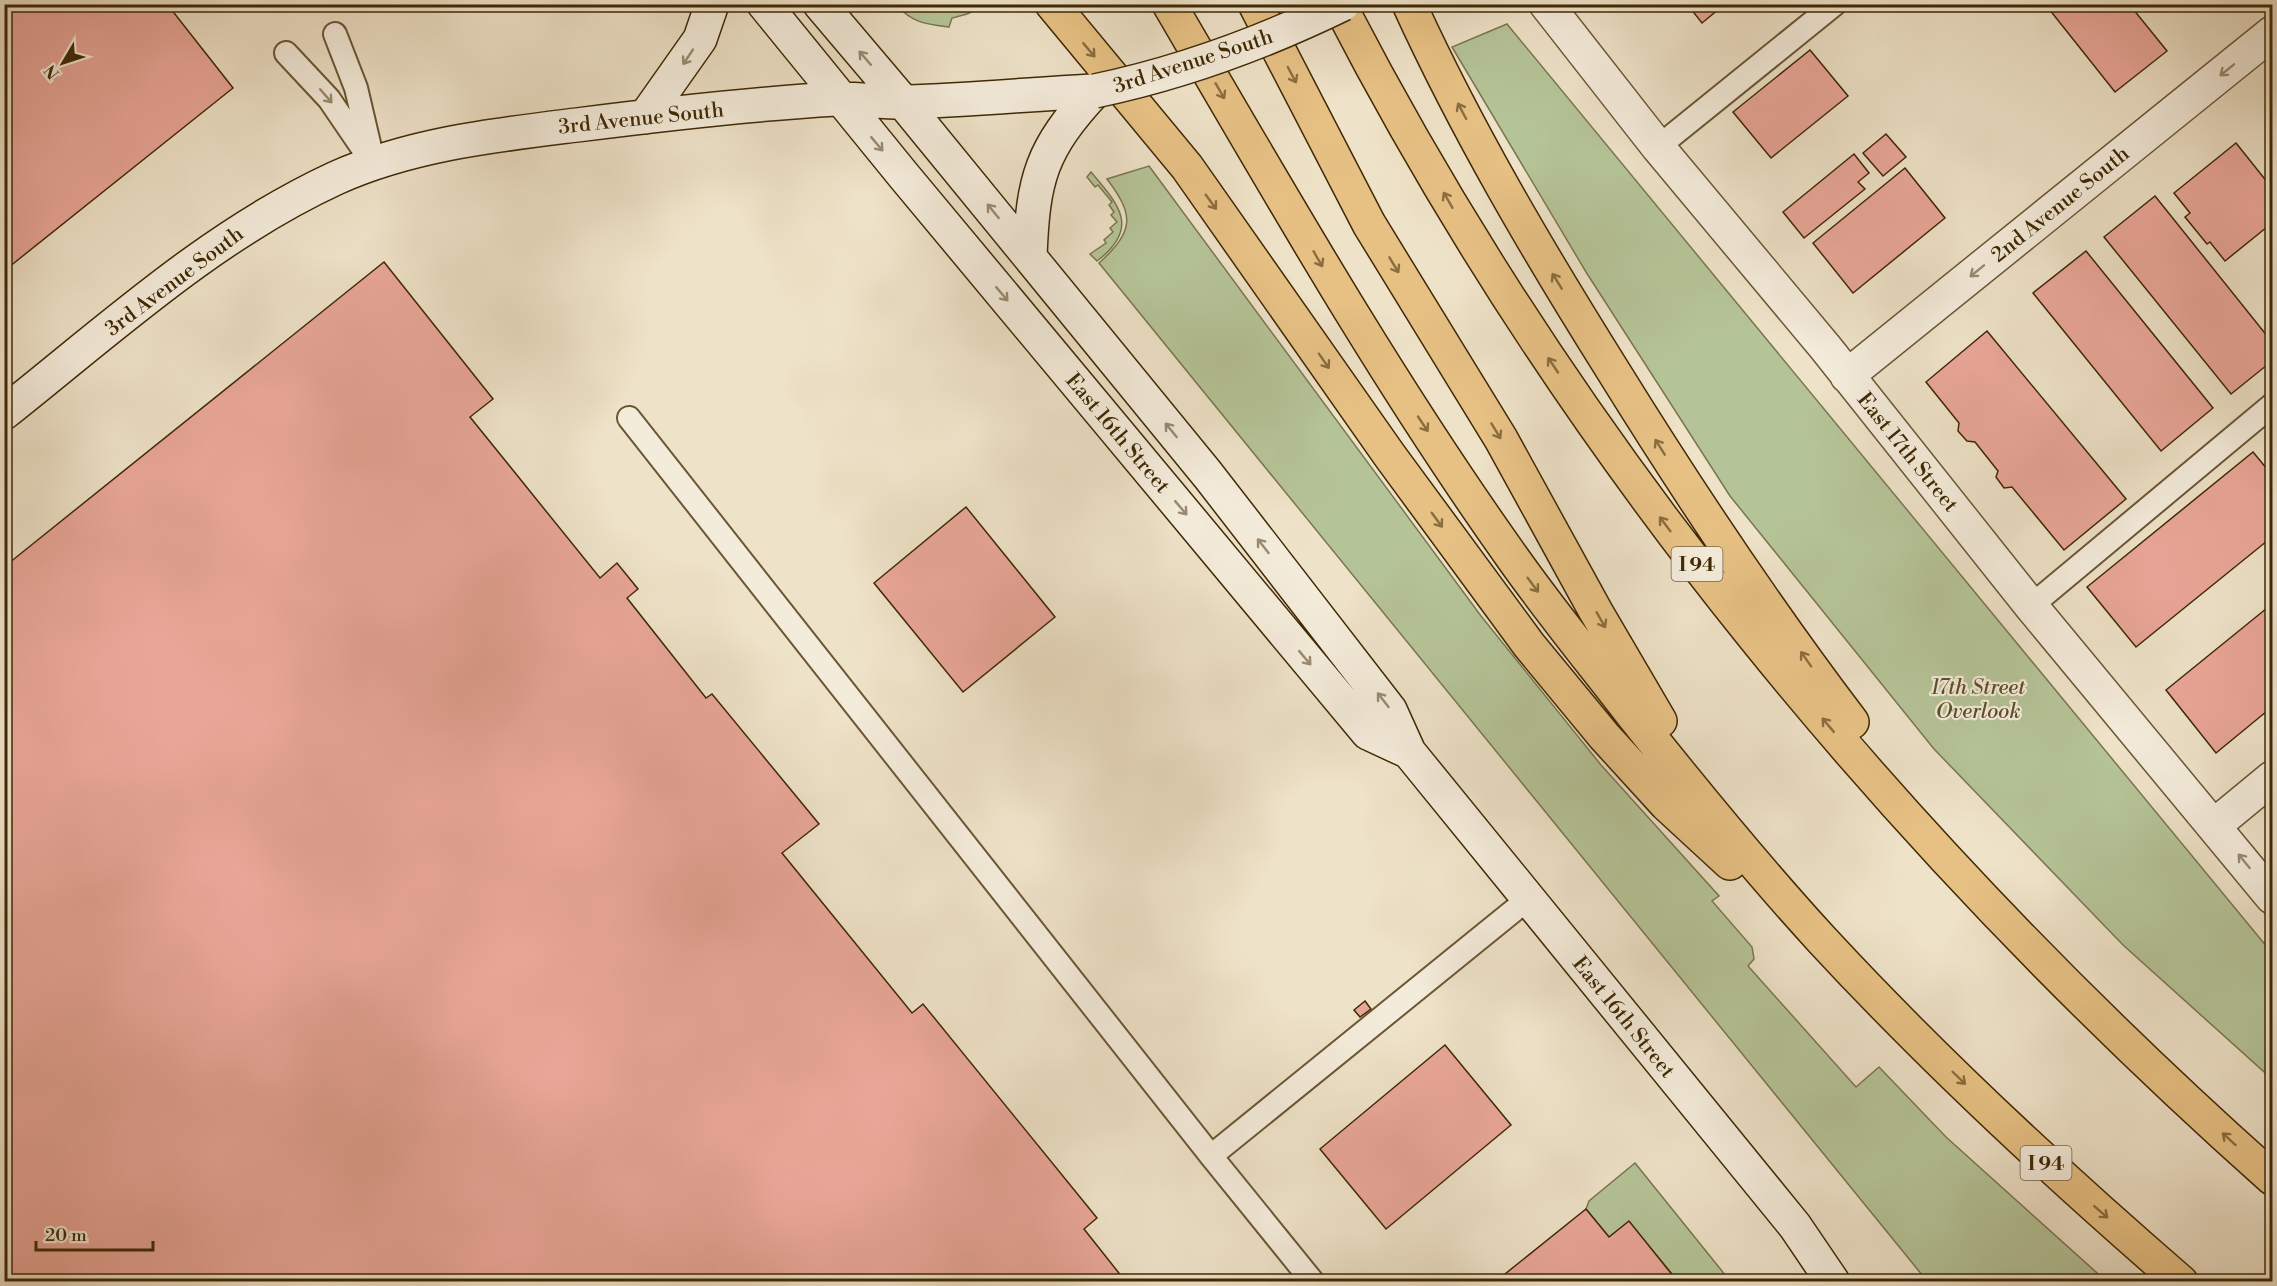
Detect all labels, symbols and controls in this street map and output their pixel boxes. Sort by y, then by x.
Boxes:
street label: 3rd Avenue South [1110,24,1277,100]
north arrow [33,33,93,93]
one-way arrow [1083,42,1096,58]
one-way arrow [682,49,694,65]
one-way arrow [858,51,872,66]
text: N [40,60,64,83]
one-way arrow [2219,63,2235,76]
one-way arrow [1286,66,1298,84]
one-way arrow [1214,82,1226,99]
one-way arrow [319,88,332,104]
street label: 3rd Avenue South [557,97,726,141]
one-way arrow [1456,103,1468,120]
one-way arrow [871,136,884,152]
street label: 2nd Avenue South [1986,141,2135,268]
one-way arrow [1442,192,1454,209]
one-way arrow [1205,193,1217,209]
one-way arrow [986,203,999,219]
street label: 3rd Avenue South [100,221,249,342]
one-way arrow [1313,250,1325,267]
one-way arrow [1389,256,1401,273]
one-way arrow [1970,264,1985,278]
one-way arrow [1551,273,1563,290]
one-way arrow [995,286,1009,301]
one-way arrow [1318,352,1330,369]
one-way arrow [1547,357,1559,374]
street label: East 16th Street [1059,368,1175,499]
street label: East 17th Street [1851,388,1964,518]
one-way arrow [1417,415,1429,432]
one-way arrow [1165,422,1178,438]
one-way arrow [1491,422,1503,439]
one-way arrow [1653,439,1665,456]
one-way arrow [1174,500,1187,516]
one-way arrow [1431,511,1443,527]
one-way arrow [1659,516,1672,532]
one-way arrow [1257,538,1270,554]
road number: I 94 [1672,547,1722,581]
one-way arrow [1527,576,1539,592]
one-way arrow [1595,611,1607,628]
one-way arrow [1299,650,1312,666]
one-way arrow [1800,652,1812,668]
park label: 17th Street Overlook [1931,675,2026,725]
one-way arrow [1376,692,1389,708]
one-way arrow [1821,717,1834,733]
one-way arrow [2237,853,2250,869]
street label: East 16th Street [1566,952,1681,1084]
one-way arrow [1952,1071,1967,1086]
one-way arrow [2222,1132,2237,1146]
road number: I 94 [2020,1146,2072,1180]
one-way arrow [2093,1206,2109,1219]
scale bar [36,1214,153,1252]
text: 20 m [45,1224,87,1247]

